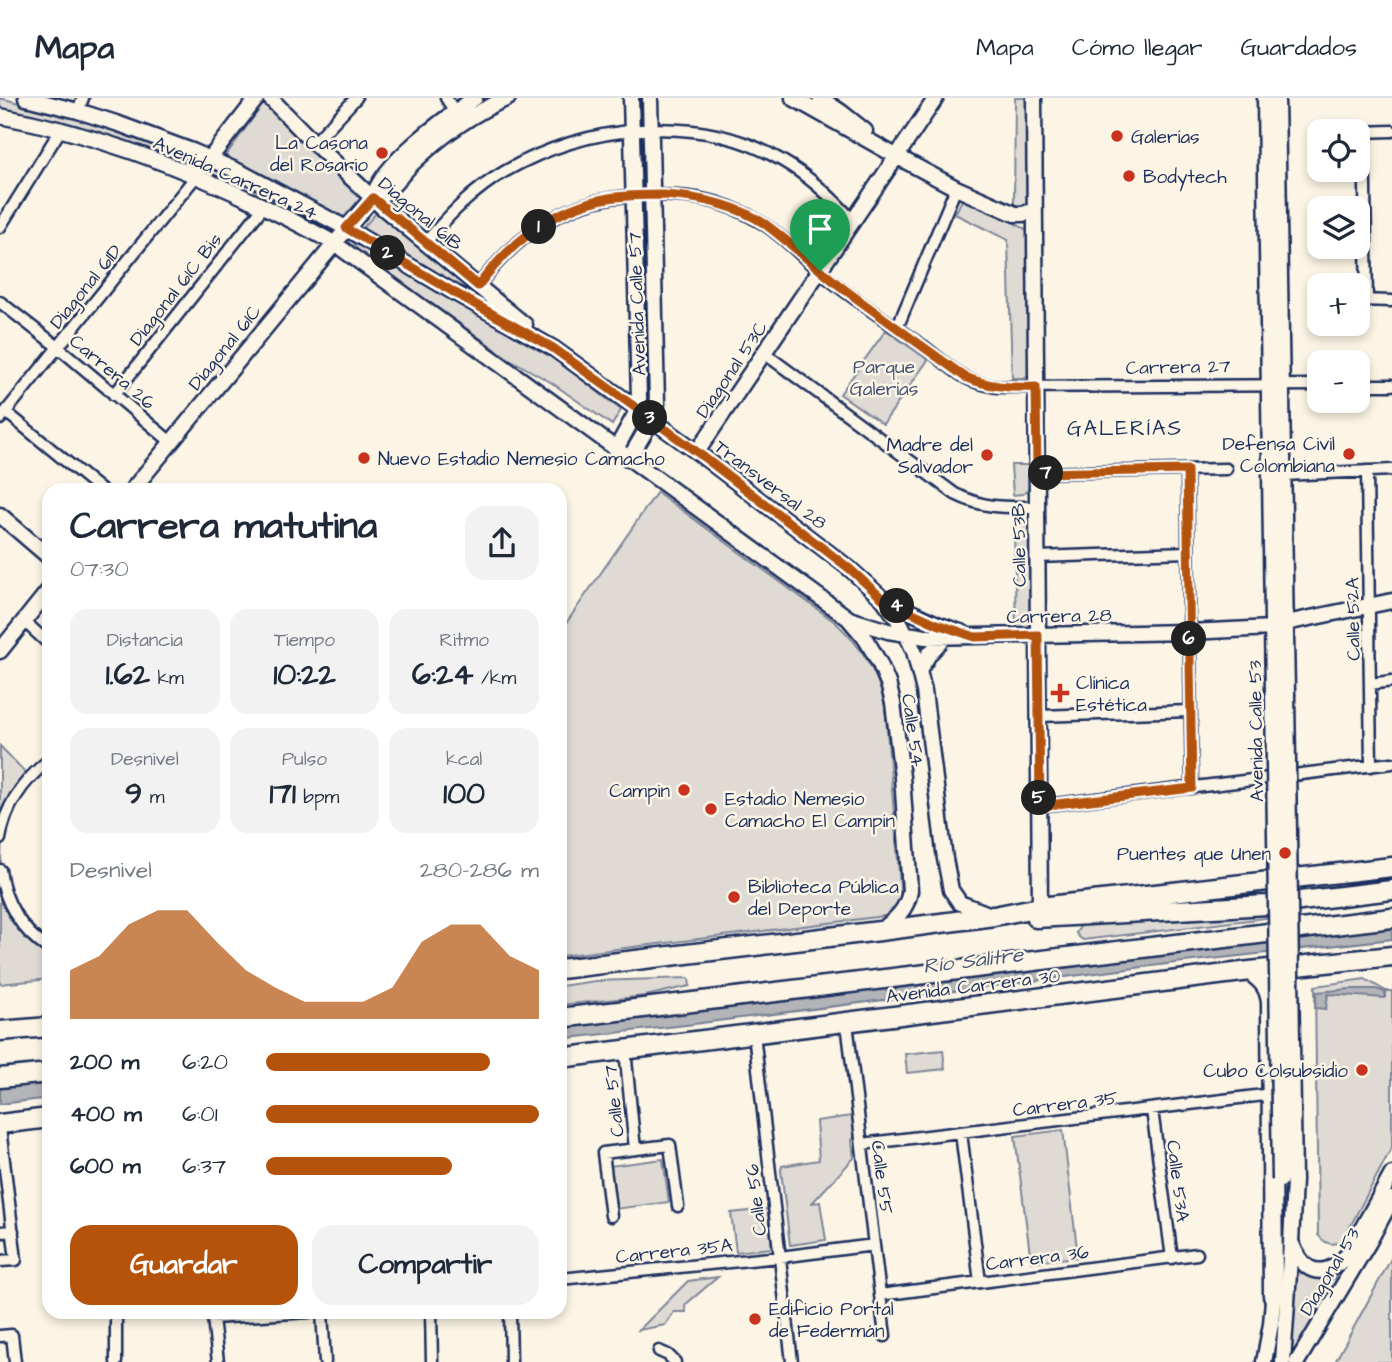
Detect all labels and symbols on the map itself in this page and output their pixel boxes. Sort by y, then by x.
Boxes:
place label: Galerías [1131,124,1200,151]
marker: Galerías [1109,128,1125,144]
street label: Avenida Carrera 24 [149,130,322,227]
place label: La Casona del Rosario [270,130,368,179]
marker: La Casona del Rosario [374,145,390,161]
place label: Bodytech [1143,164,1227,192]
marker: Bodytech [1121,168,1137,184]
street label: Diagonal 61B [371,171,469,259]
pin [790,199,850,271]
pin: 1 [522,209,556,244]
street label: Diagonal 61C Bis [124,228,226,350]
street label: Avenida Calle 57 [621,231,654,376]
pin: 2 [370,236,406,270]
street label: Diagonal 61D [44,239,129,336]
street label: Diagonal 61C [183,300,265,394]
street label: Diagonal 53C [690,316,776,424]
street label: Carrera 26 [63,328,161,416]
street label: Carrera 27 [1125,353,1231,382]
park label: Parque Galerías [850,354,918,403]
pin: 3 [632,400,668,436]
district label: GALERÍAS [1067,414,1183,443]
place label: Defensa Civil Colombiana [1222,431,1335,480]
place label: Madre del Salvador [886,432,974,481]
street label: Transversal 28 [708,434,832,536]
place label: Nuevo Estadio Nemesio Camacho [378,446,665,473]
marker: Defensa Civil Colombiana [1341,446,1357,462]
marker: Madre del Salvador [979,447,995,463]
marker: Nuevo Estadio Nemesio Camacho [356,450,372,466]
pin: 7 [1028,456,1064,490]
street label: Calle 53B [1005,502,1034,587]
street label: Calle 52A [1339,577,1368,661]
pin: 4 [880,588,914,624]
street label: Carrera 28 [1006,602,1112,631]
pin: 6 [1172,622,1206,656]
street label: Avenida Calle 53 [1242,660,1271,802]
place label: Clínica Estética [1076,670,1147,719]
marker: Clínica Estética [1050,683,1070,703]
street label: Calle 54 [894,692,931,768]
place label: Campin [609,778,670,805]
pin: 5 [1021,780,1056,816]
marker: Campin [676,782,692,798]
place label: Estadio Nemesio Camacho El Campín [725,786,895,835]
marker: Estadio Nemesio Camacho El Campín [703,801,719,817]
place label: Puentes que Unen [1117,841,1271,868]
marker: Puentes que Unen [1277,845,1293,861]
place label: Biblioteca Pública del Deporte [748,874,899,923]
marker: Biblioteca Pública del Deporte [726,889,742,905]
water label: Río Salitre [921,940,1026,981]
street label: Avenida Carrera 30 [884,962,1062,1011]
place label: Cubo Colsubsidio [1203,1058,1348,1085]
marker: Cubo Colsubsidio [1354,1062,1370,1078]
street label: Calle 57 [597,1063,632,1138]
street label: Carrera 35 [1011,1085,1120,1124]
street label: Calle 55 [864,1139,899,1216]
street label: Calle 53A [1159,1139,1196,1224]
street label: Calle 56 [739,1162,774,1237]
street label: Diagonal 53 [1293,1222,1368,1321]
street label: Carrera 35A [614,1232,734,1271]
street label: Carrera 36 [984,1239,1090,1278]
place label: Edificio Portal de Federmán [769,1296,894,1345]
marker: Edificio Portal de Federmán [747,1311,763,1327]

